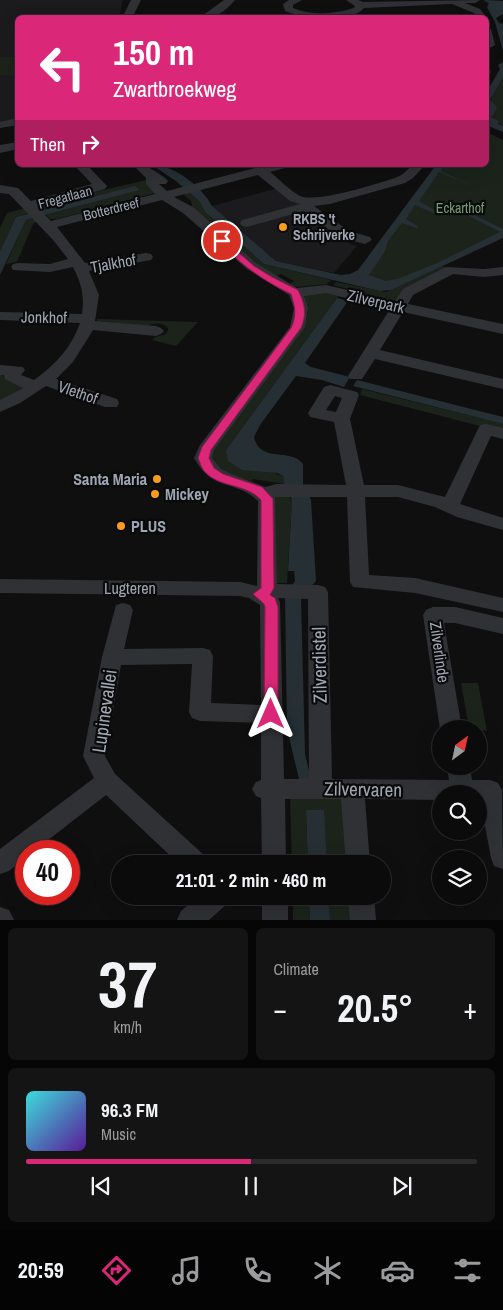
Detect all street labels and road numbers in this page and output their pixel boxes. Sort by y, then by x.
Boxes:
street label: Fregatlaan [36,181,94,213]
street label: Botterdreef [81,193,142,225]
street label: Tjalkhof [88,248,138,278]
street label: Zilverpark [345,284,407,318]
street label: Jonkhof [21,306,68,328]
street label: Vlethof [55,375,101,409]
street label: Lugteren [104,577,156,599]
street label: Zilverlinde [425,620,455,684]
street label: Zilverdistel [305,627,333,703]
street label: Lupinevallei [85,668,123,754]
street label: Zilvervaren [324,775,402,803]

